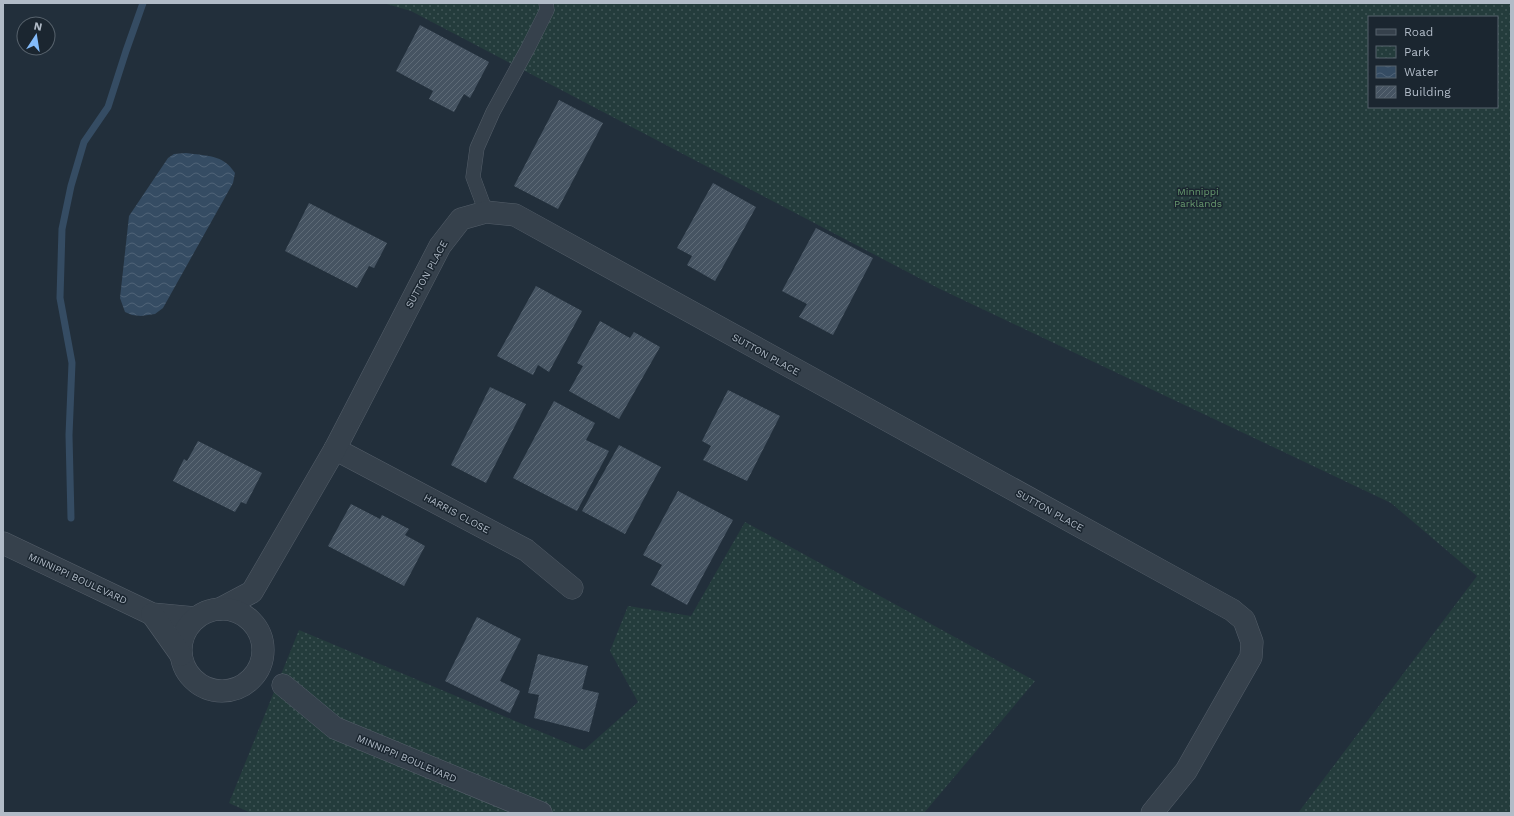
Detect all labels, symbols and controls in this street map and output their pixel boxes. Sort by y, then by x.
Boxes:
north arrow [16,16,56,56]
legend [1368,16,1498,108]
text: N [33,20,43,34]
text: Road [1404,25,1433,39]
text: Park [1404,45,1430,59]
text: Water [1404,65,1439,79]
text: Building [1404,85,1451,99]
park label: Minnippi Parklands [1174,186,1222,209]
street label: SUTTON PLACE [403,239,449,310]
street label: SUTTON PLACE [730,331,801,377]
street label: SUTTON PLACE [1014,487,1085,533]
street label: HARRIS CLOSE [422,491,492,535]
street label: MINNIPPI BOULEVARD [27,551,129,606]
street label: MINNIPPI BOULEVARD [355,732,458,785]

